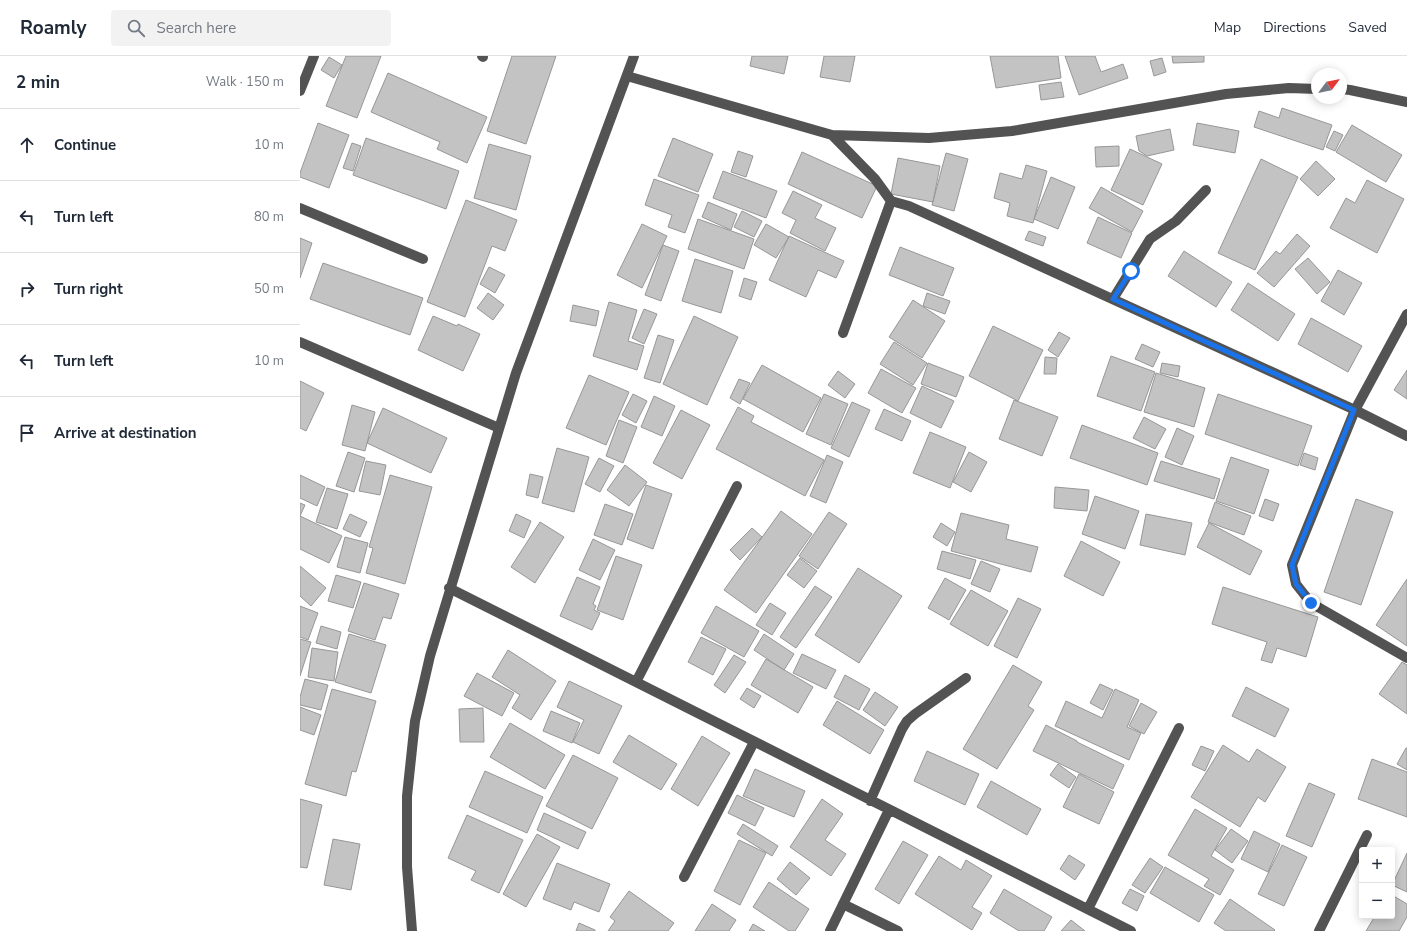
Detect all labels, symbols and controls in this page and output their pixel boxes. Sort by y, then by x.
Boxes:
search box [111,10,391,46]
text: Roamly [20,15,87,41]
icon: search [125,17,147,39]
text: Search here [157,18,236,38]
text: Map [1214,18,1241,37]
text: Directions [1263,18,1326,37]
text: Saved [1348,18,1387,37]
north arrow [1311,68,1347,104]
text: 2 min [16,71,60,94]
text: Walk · 150 m [206,73,284,91]
icon: ahead [16,134,38,156]
text: Continue [54,135,116,155]
text: 10 m [254,136,284,154]
icon: left [16,206,38,228]
text: Turn left [54,207,113,227]
text: 80 m [254,208,284,226]
route start [1122,262,1140,280]
icon: right [16,278,38,300]
text: Turn right [54,279,123,299]
text: 50 m [254,280,284,298]
icon: left [16,350,38,372]
text: Turn left [54,351,113,371]
text: 10 m [254,352,284,370]
icon: arrive [16,422,38,444]
text: Arrive at destination [54,423,197,443]
route end [1302,594,1320,612]
map controls [1359,847,1395,919]
button: + [1359,847,1395,883]
button: − [1359,883,1395,919]

